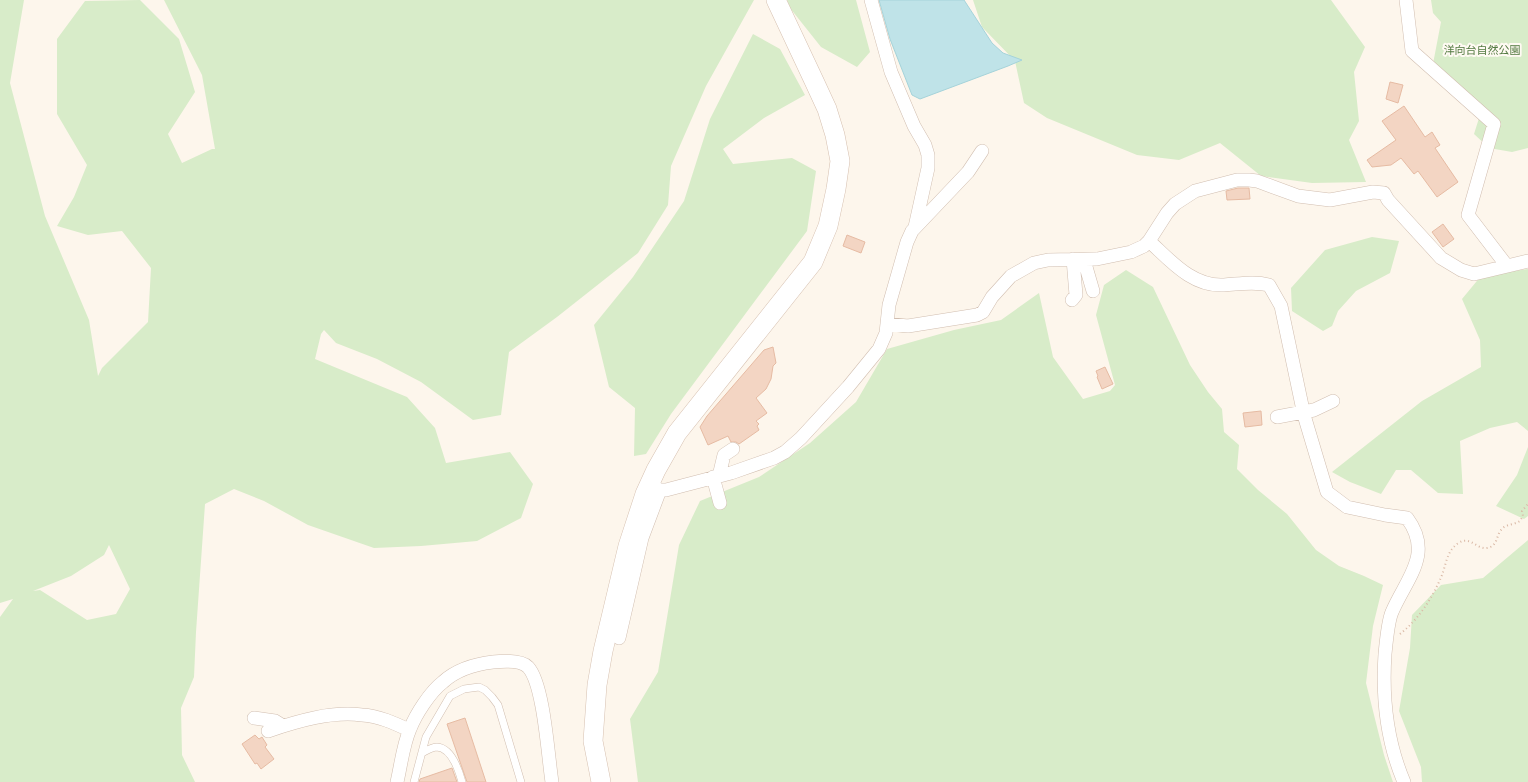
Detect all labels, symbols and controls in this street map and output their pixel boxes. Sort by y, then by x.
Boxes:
park label: 洋向台自然公園 [1444,44,1521,57]

